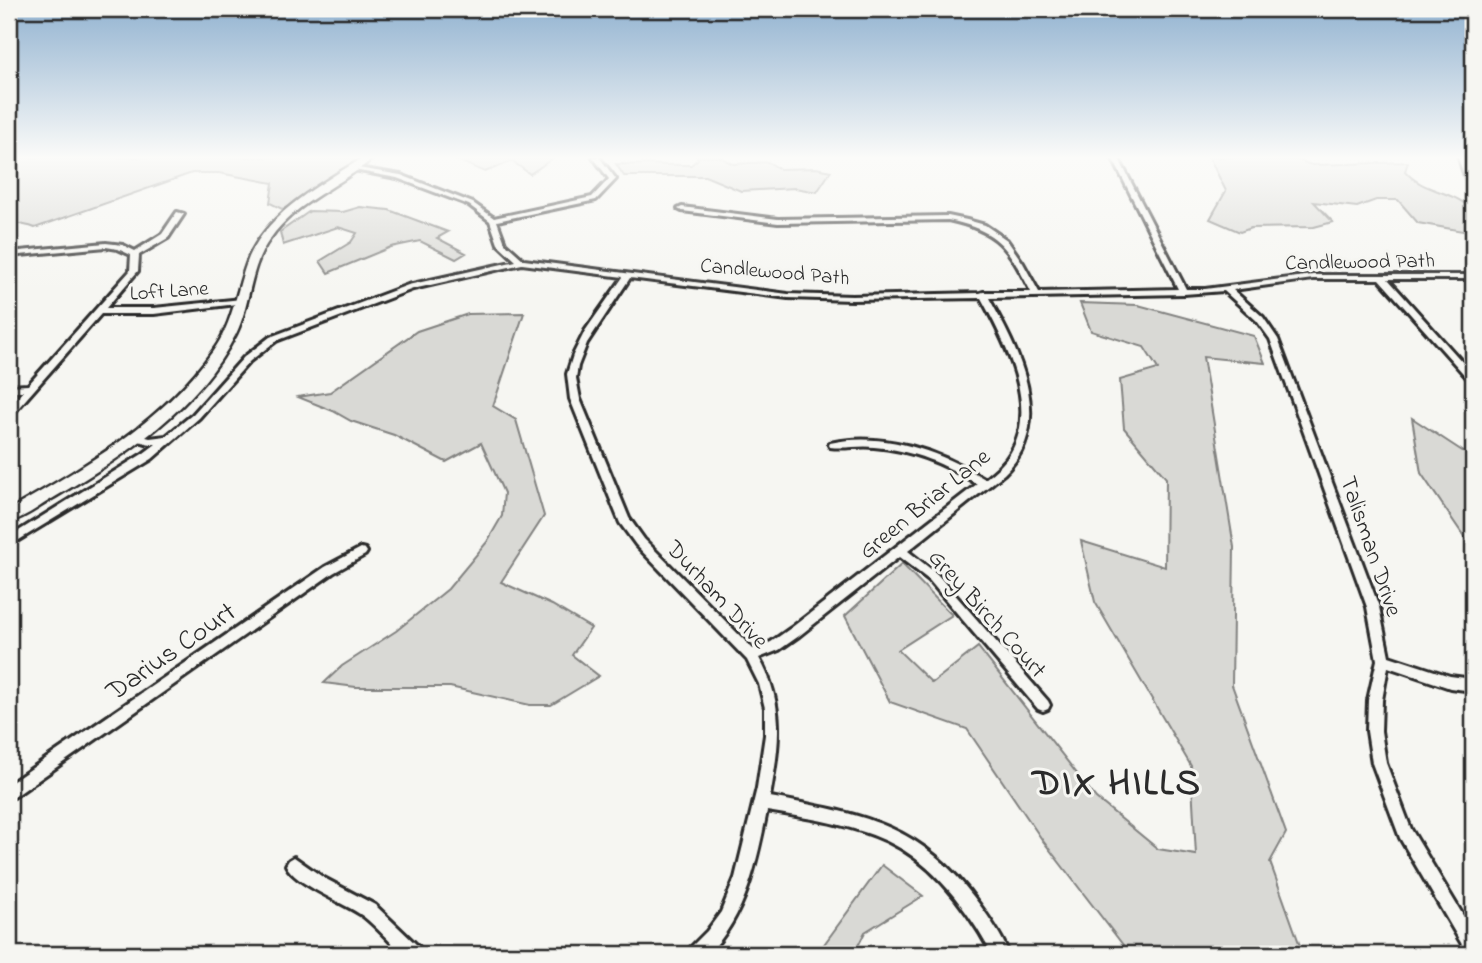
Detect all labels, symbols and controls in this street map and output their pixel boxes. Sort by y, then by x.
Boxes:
street label: Candlewood Path [1285,247,1435,279]
street label: Candlewood Path [699,252,851,294]
street label: Loft Lane [129,274,210,310]
street label: Green Briar Lane [852,441,999,569]
street label: Talisman Drive [1329,472,1410,622]
street label: Durham Drive [656,533,776,658]
street label: Grey Birch Court [918,542,1054,688]
street label: Darius Court [98,593,245,713]
district label: DIX HILLS [1030,757,1202,813]

